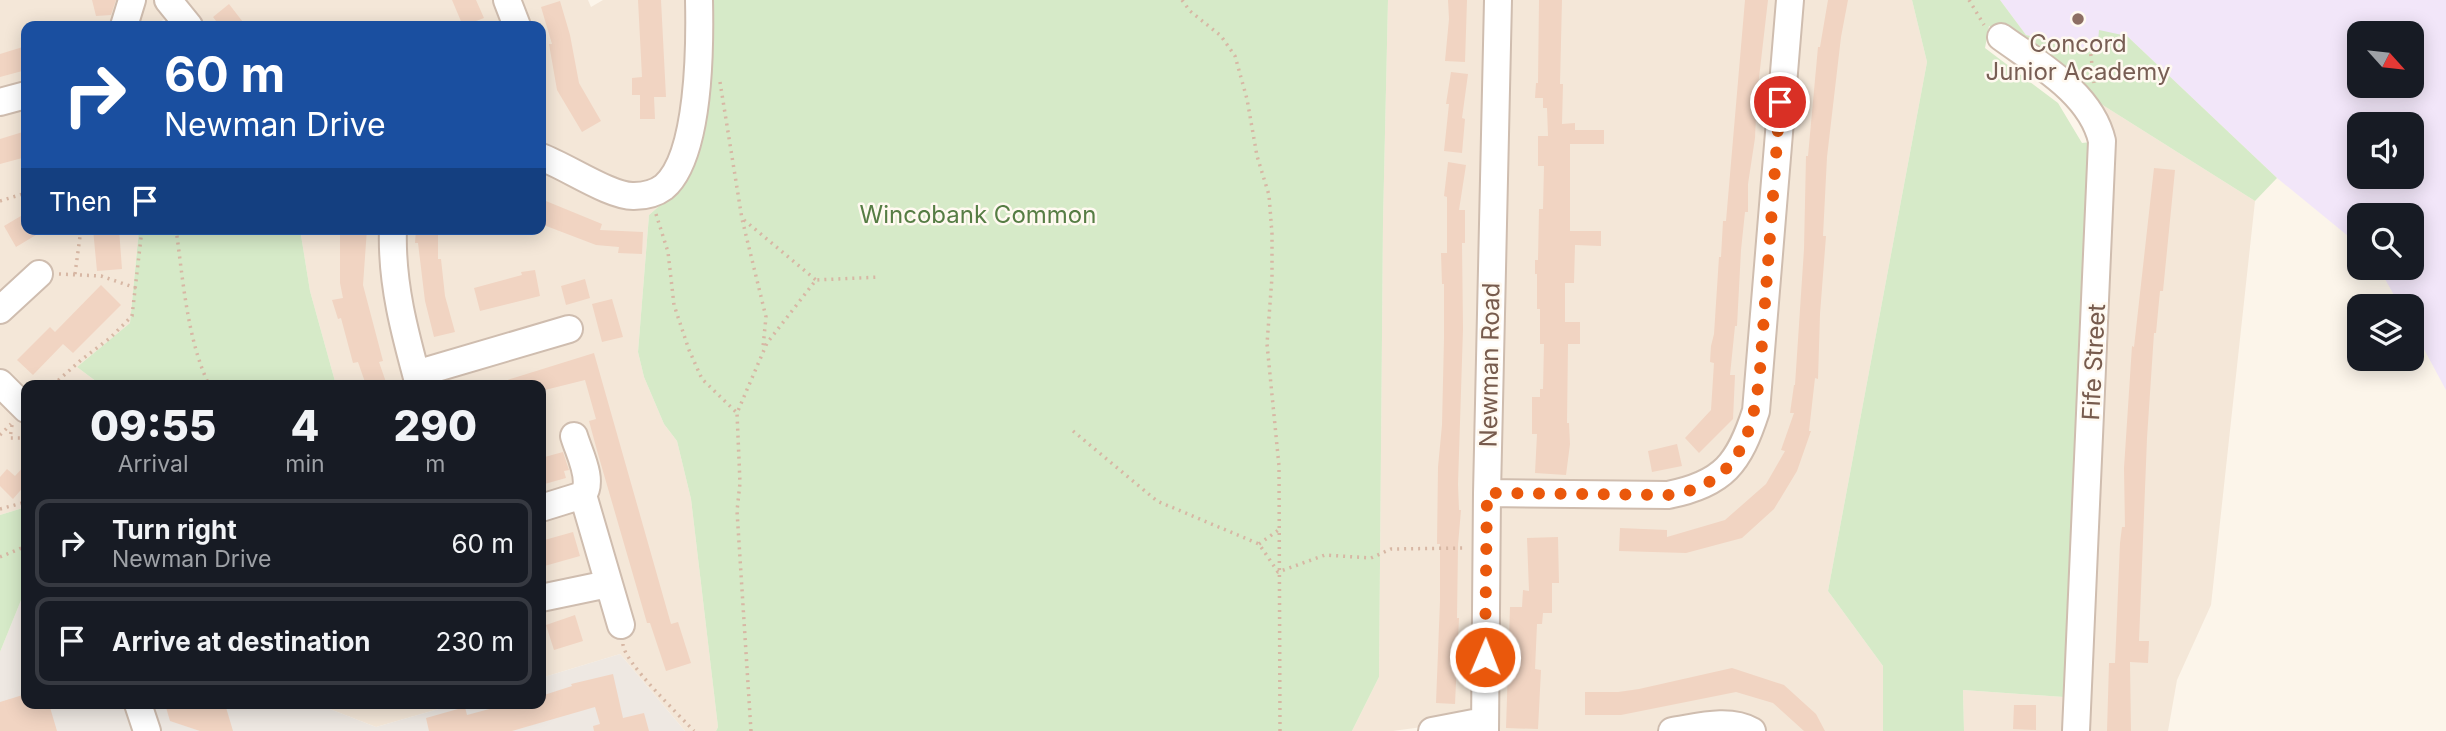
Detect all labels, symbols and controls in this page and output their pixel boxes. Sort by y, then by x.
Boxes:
marker: Concord Junior Academy [2070,11,2086,27]
north arrow [2347,21,2424,98]
map controls [2347,21,2424,371]
place label: Concord Junior Academy [1986,29,2170,86]
text: 60 m [164,45,285,104]
icon: right [49,49,140,140]
pin [1750,72,1810,132]
icon: arrive [1761,83,1799,121]
text: Newman Drive [164,105,386,144]
button: sound [2347,112,2424,189]
icon: arrive [126,182,164,220]
text: Then [49,186,112,217]
park label: Wincobank Common [860,200,1096,229]
button: search [2347,203,2424,280]
street label: Newman Road [1474,282,1505,448]
button: layers [2347,294,2424,371]
street label: Fife Street [2076,303,2111,421]
text: 09:55 [90,400,216,451]
text: 4 [290,400,319,451]
text: 290 [393,400,477,451]
text: Arrival [118,450,189,478]
text: min [285,450,325,478]
text: m [425,450,445,478]
text: Turn right [112,514,237,545]
icon: right [53,524,91,562]
text: 60 m [451,528,514,559]
text: Newman Drive [112,545,271,573]
position arrow [1448,620,1522,694]
icon: arrive [53,622,91,660]
text: Arrive at destination [112,626,371,657]
text: 230 m [436,626,514,657]

